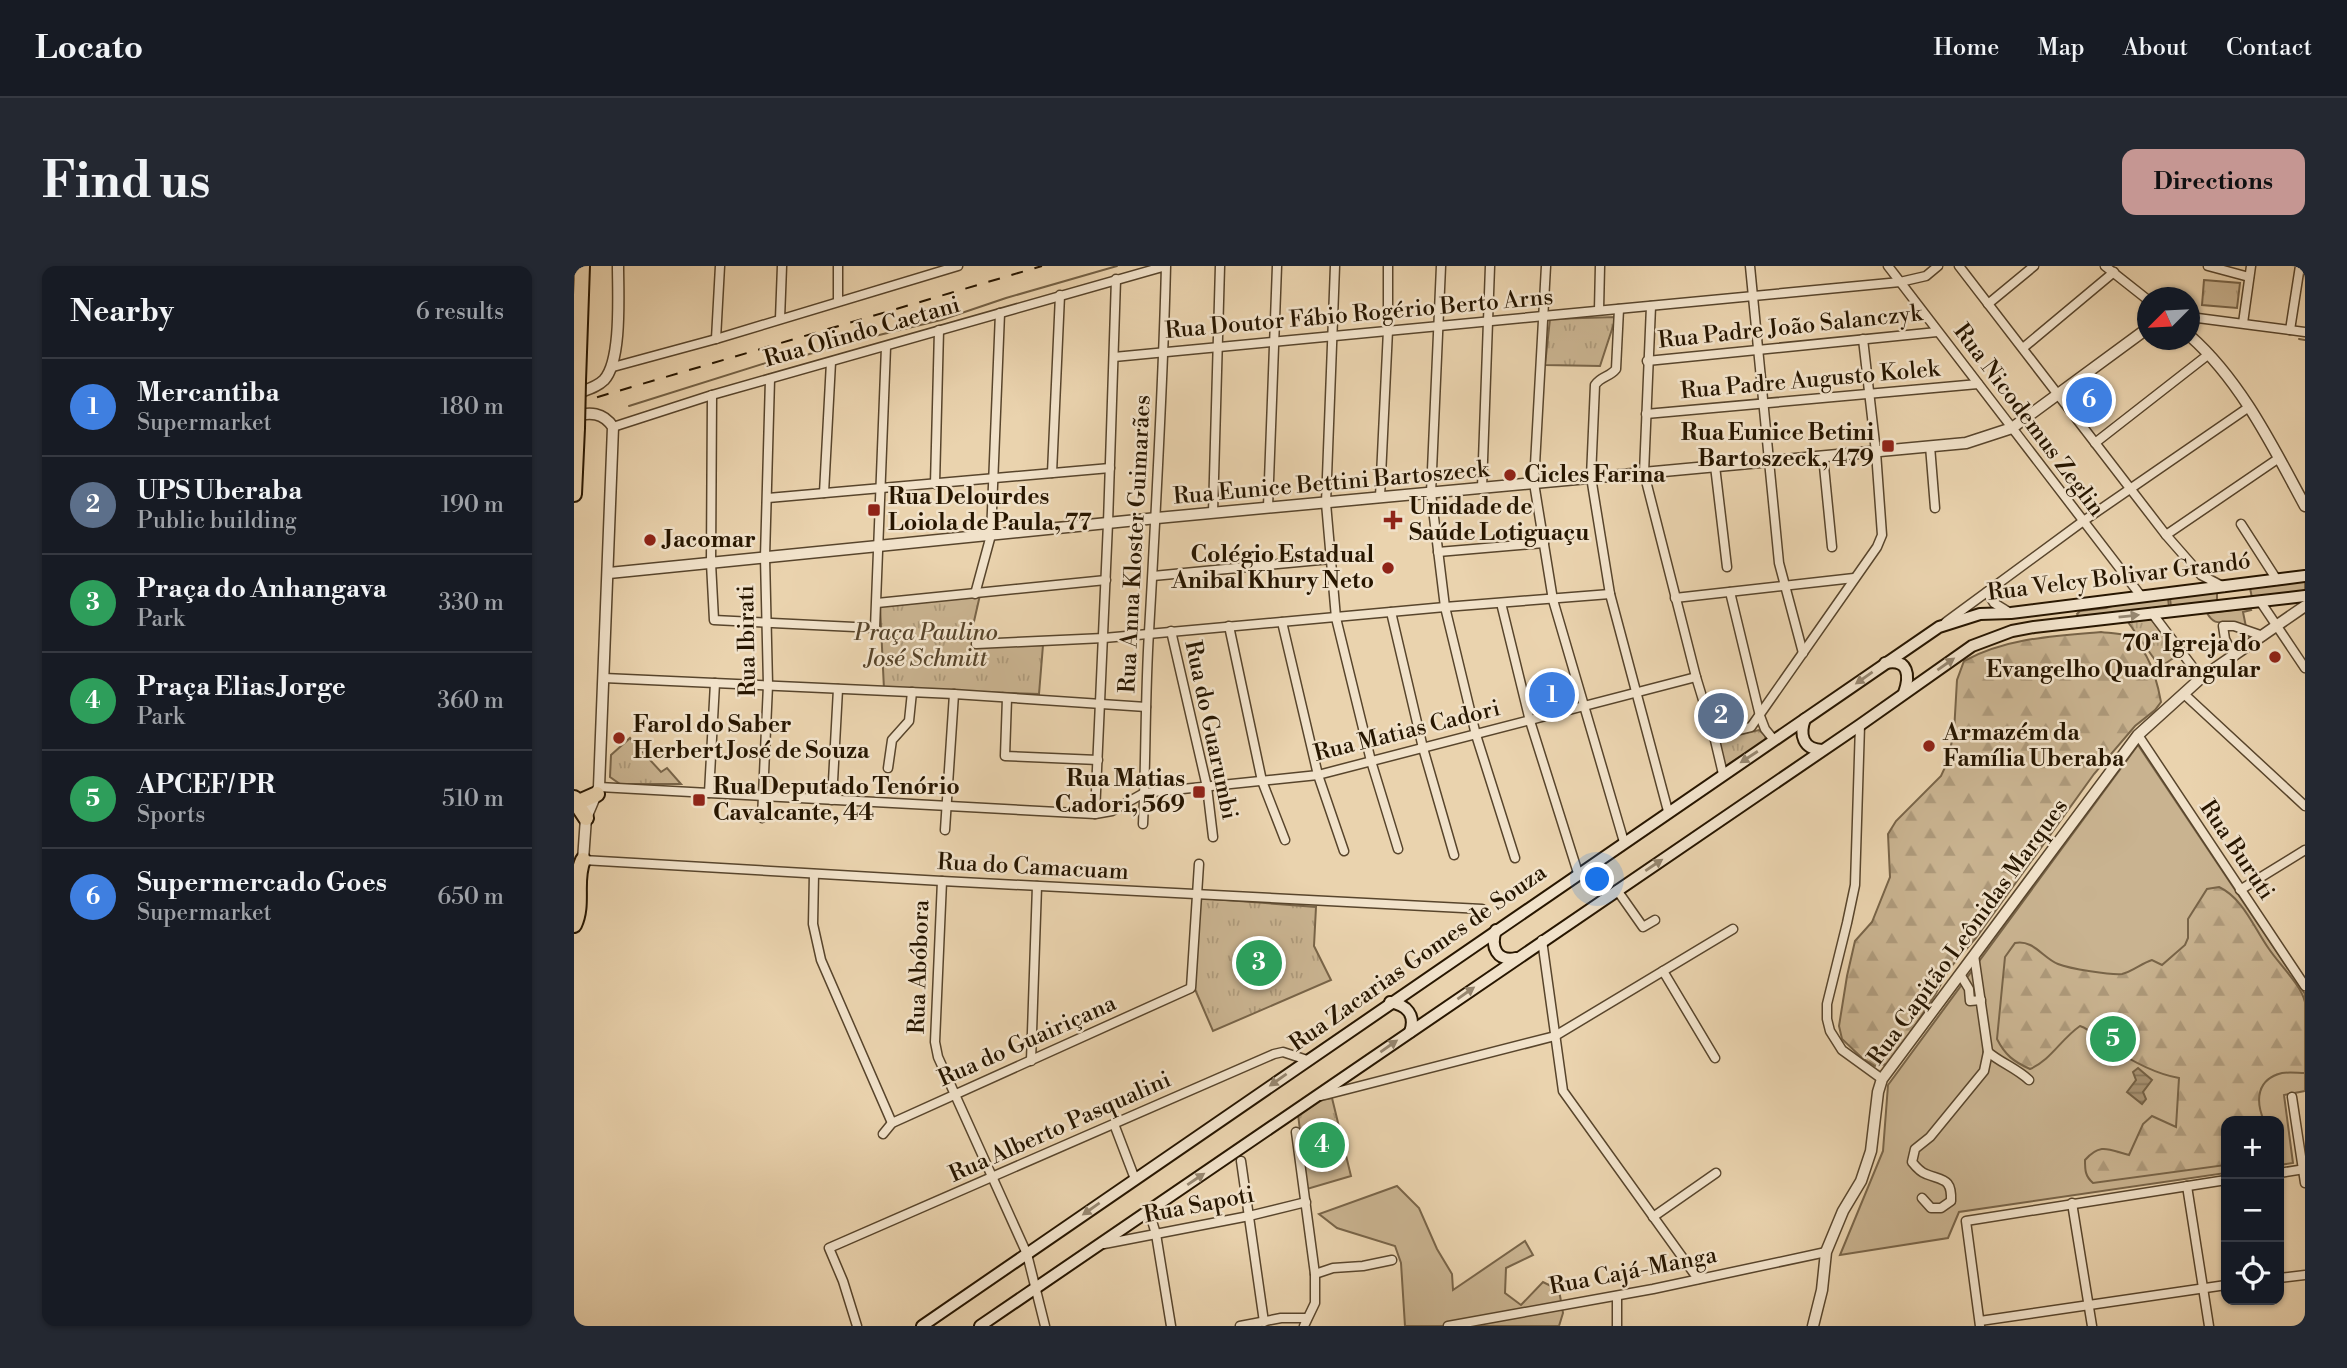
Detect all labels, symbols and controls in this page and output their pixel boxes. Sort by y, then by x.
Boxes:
text: Locato [35,28,143,69]
text: Home [1934,33,1999,63]
text: Map [2037,33,2085,63]
text: About [2123,33,2188,63]
text: Contact [2226,33,2312,63]
button: Directions [2122,149,2305,215]
text: Find us [42,152,211,213]
street label: Rua Doutor Fábio Rogério Berto Arns [1164,283,1554,345]
north arrow [2137,287,2200,350]
street label: Rua Olindo Caetani [761,291,963,373]
text: Nearby [70,293,174,331]
text: 6 results [416,298,504,326]
street label: Rua Padre João Salanczyk [1656,299,1925,355]
street label: Rua Nicodemus Zeglin [1947,318,2111,522]
street label: Rua Padre Augusto Kolek [1679,355,1942,405]
pin: 6 [2066,374,2112,426]
text: Mercantiba [137,377,280,409]
text: 1 [87,393,99,421]
text: 180 m [440,393,504,421]
street label: Rua Anna Kloster Guimarães [1113,394,1157,694]
text: Supermarket [137,409,272,437]
place label: Rua Eunice Betini Bartoszeck, 479 [1681,419,1874,473]
marker: Rua Eunice Betini Bartoszeck, 479 [1880,438,1896,454]
street label: Rua Eunice Bettini Bartoszeck [1172,455,1491,511]
place label: Cicles Farina [1524,461,1666,489]
marker: Cicles Farina [1502,467,1518,483]
text: UPS Uberaba [137,475,302,507]
place label: Rua Delourdes Loiola de Paula, 77 [888,483,1092,537]
text: 2 [86,491,100,519]
text: 190 m [441,491,504,519]
place label: Unidade de Saúde Lotiguaçu [1409,493,1589,547]
marker: Rua Delourdes Loiola de Paula, 77 [866,502,882,518]
text: Public building [137,507,297,535]
marker: Unidade de Saúde Lotiguaçu [1383,510,1403,530]
place label: Jacomar [661,526,756,554]
marker: Jacomar [642,532,658,548]
place label: Colégio Estadual Anibal Khury Neto [1170,541,1374,595]
street label: Rua Velcy Bolivar Grandó [1986,547,2252,607]
marker: Colégio Estadual Anibal Khury Neto [1380,560,1396,576]
text: Praça do Anhangava [137,573,387,605]
street label: Rua Ibirati [732,585,762,697]
text: 3 [86,589,100,617]
text: 330 m [438,589,504,617]
text: Park [137,605,185,633]
one-way arrow [2118,610,2140,621]
park label: Praça Paulino José Schmitt [853,619,998,673]
place label: 70ª Igreja do Evangelho Quadrangular [1986,630,2261,684]
street label: Rua do Guarumbi [1178,638,1244,822]
marker: 70ª Igreja do Evangelho Quadrangular [2267,649,2283,665]
one-way arrow [1937,657,1955,671]
pin: 1 [1529,669,1575,721]
text: Praça Elias Jorge [137,671,346,703]
one-way arrow [1854,671,1873,684]
text: 4 [85,687,101,715]
text: 360 m [437,687,504,715]
pin: 2 [1698,690,1744,742]
street label: Rua Matias Cadori [1311,694,1503,768]
text: Park [137,703,185,731]
place label: Farol do Saber Herbert José de Souza [633,711,870,765]
place label: Armazém da Família Uberaba [1942,719,2125,773]
marker: Farol do Saber Herbert José de Souza [611,730,627,746]
marker: Armazém da Família Uberaba [1921,738,1937,754]
one-way arrow [1739,750,1758,763]
place label: Rua Matias Cadori, 569 [1055,765,1185,819]
text: APCEF/ PR [137,769,275,801]
place label: Rua Deputado Tenório Cavalcante, 44 [713,773,960,827]
marker: Rua Matias Cadori, 569 [1191,784,1207,800]
text: 5 [86,785,100,813]
text: 510 m [442,785,504,813]
marker: Rua Deputado Tenório Cavalcante, 44 [691,792,707,808]
street label: Rua Capitão Leônidas Marques [1862,793,2074,1071]
street label: Rua Buruti [2193,795,2281,905]
text: Sports [137,801,205,829]
street label: Rua do Camacuam [936,848,1130,886]
street label: Rua Zacarias Gomes de Souza [1284,858,1552,1058]
one-way arrow [1644,858,1664,871]
your location [1580,862,1614,896]
text: Supermercado Goes [137,867,387,899]
text: 6 [86,883,100,911]
text: 650 m [437,883,504,911]
text: Supermarket [137,899,272,927]
street label: Rua Abóbora [903,899,935,1035]
pin: 3 [1236,937,1282,989]
one-way arrow [1457,986,1475,1000]
street label: Rua do Guairiçana [934,989,1121,1093]
pin: 5 [2090,1013,2136,1065]
one-way arrow [1380,1039,1398,1053]
street label: Rua Alberto Pasqualini [945,1065,1175,1189]
one-way arrow [1269,1073,1287,1087]
map controls [2221,1116,2284,1305]
button: + [2221,1116,2284,1179]
pin: 4 [1299,1119,1345,1171]
one-way arrow [1186,1173,1205,1186]
button: − [2221,1179,2284,1242]
street label: Rua Sapoti [1141,1181,1257,1229]
one-way arrow [1082,1202,1100,1216]
street label: Rua Cajá-Manga [1547,1241,1720,1301]
button: locate [2221,1242,2284,1305]

